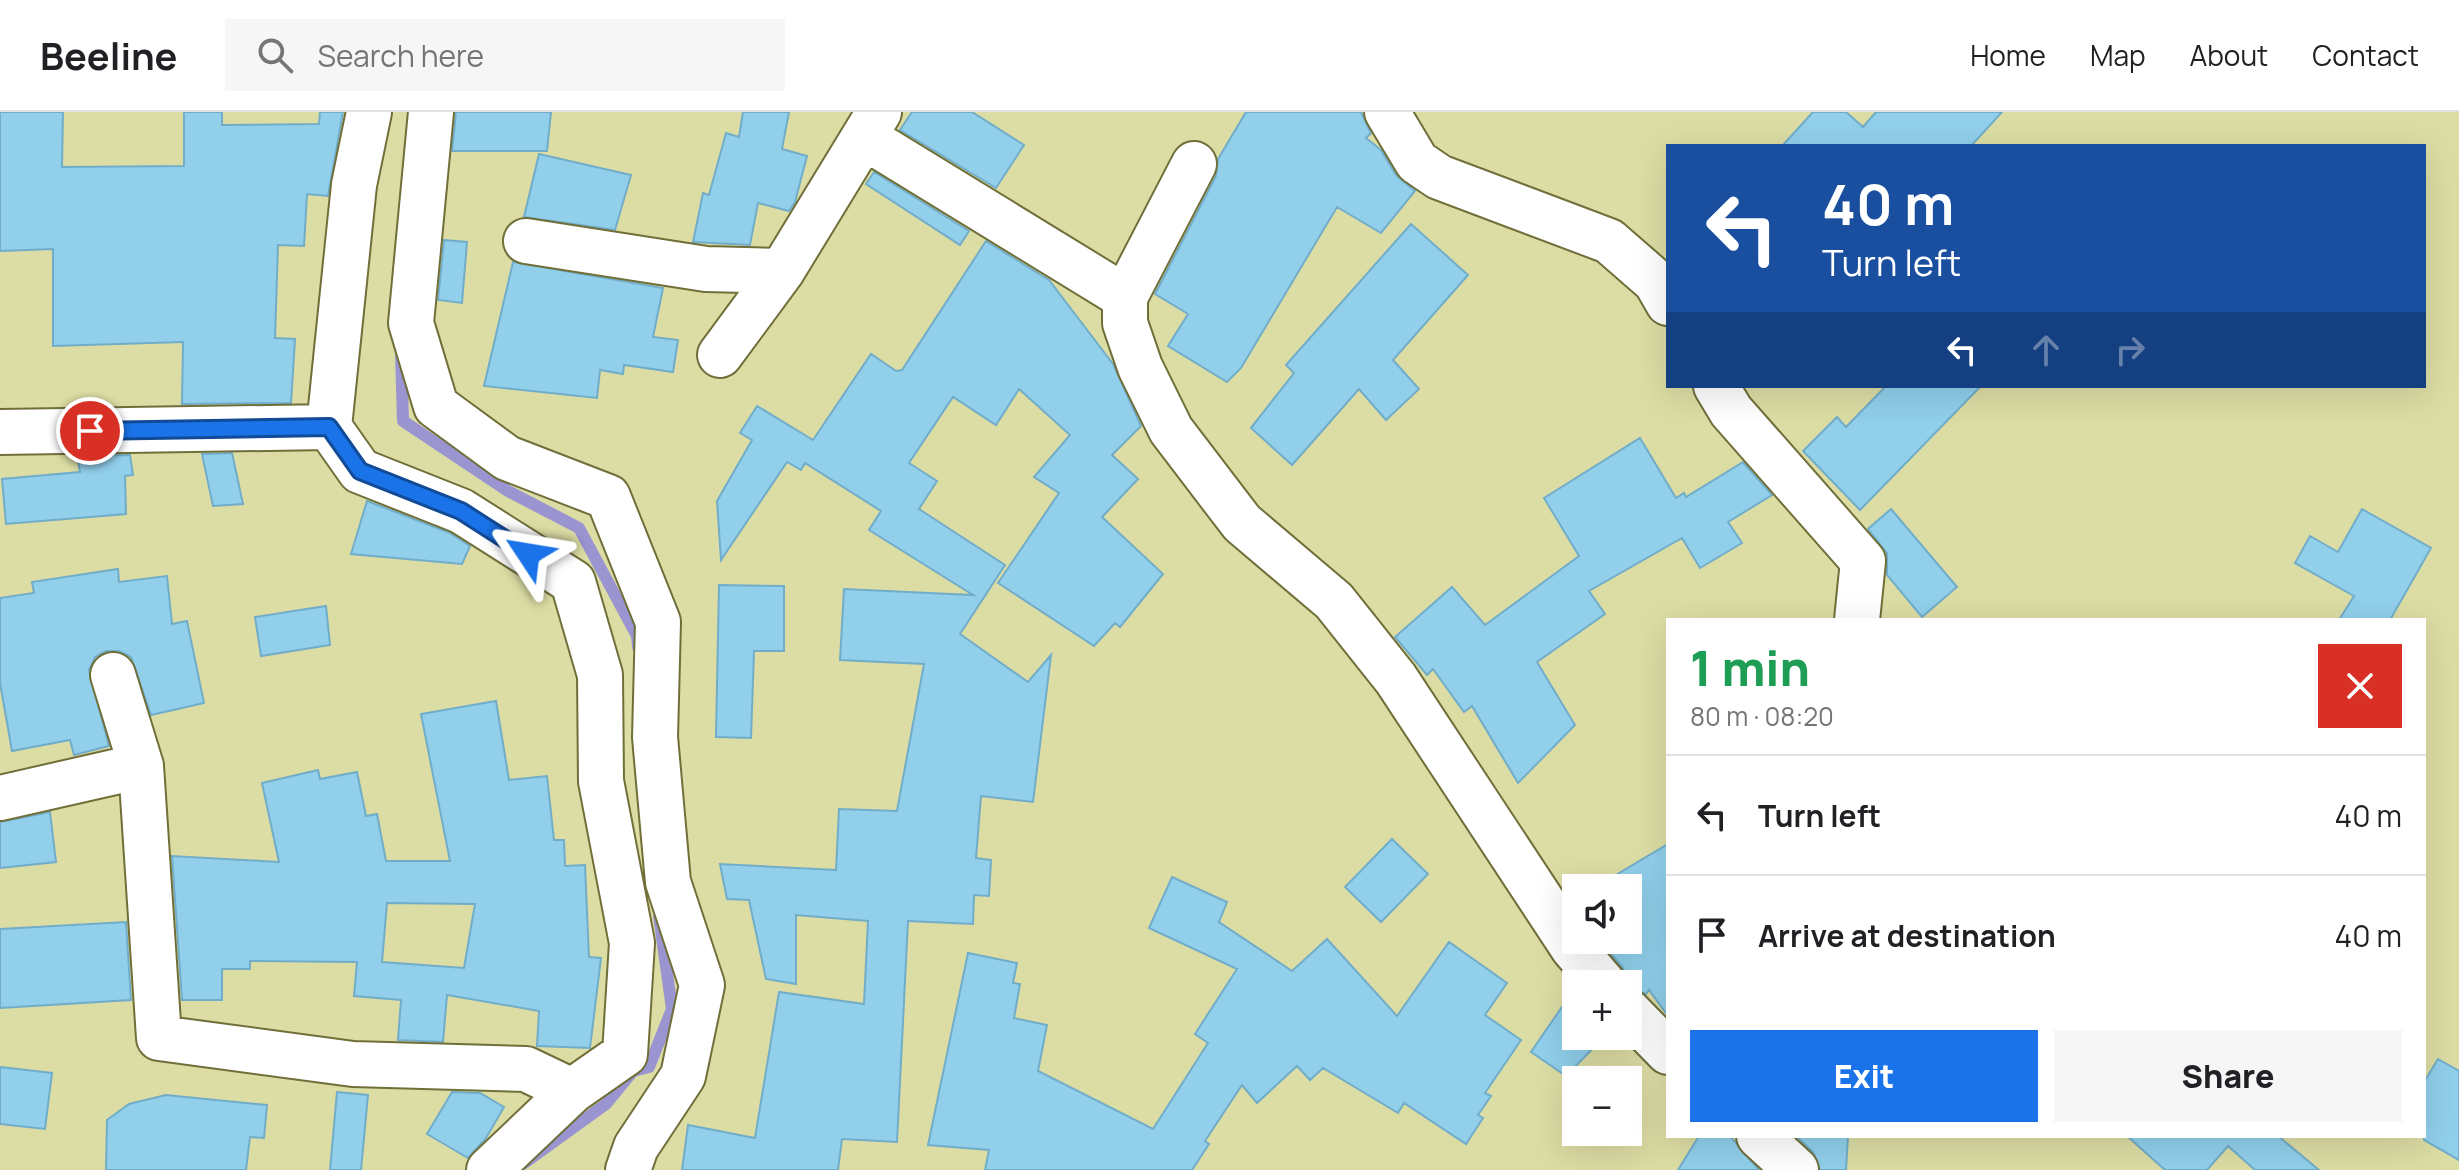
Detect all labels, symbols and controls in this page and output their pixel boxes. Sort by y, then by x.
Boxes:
search box [225,19,785,91]
text: Beeline [40,29,177,81]
icon: search [253,33,297,77]
text: Search here [317,35,484,76]
text: Home [1970,36,2046,74]
text: Map [2090,36,2146,74]
text: About [2190,36,2268,74]
text: Contact [2312,36,2419,74]
text: 40 m [1822,165,1954,242]
icon: left [1690,176,1794,280]
text: Turn left [1822,238,1961,287]
icon: left [1940,328,1984,372]
icon: ahead [2024,328,2068,372]
icon: right [2108,328,2152,372]
pin [56,397,124,465]
icon: arrive [68,409,112,453]
position arrow [486,512,570,596]
text: 1 min [1690,635,1810,700]
button: close [2318,644,2402,728]
text: 80 m · 08:20 [1690,698,1834,734]
icon: left [1690,793,1734,837]
text: Turn left [1758,795,1881,836]
text: 40 m [2335,795,2402,836]
map controls [1562,874,1642,1146]
button: sound [1562,874,1642,954]
icon: arrive [1690,913,1734,957]
text: Arrive at destination [1758,915,2056,956]
text: 40 m [2335,915,2402,956]
button: + [1562,970,1642,1050]
button: Exit [1690,1030,2038,1122]
button: Share [2054,1030,2402,1122]
button: − [1562,1066,1642,1146]

